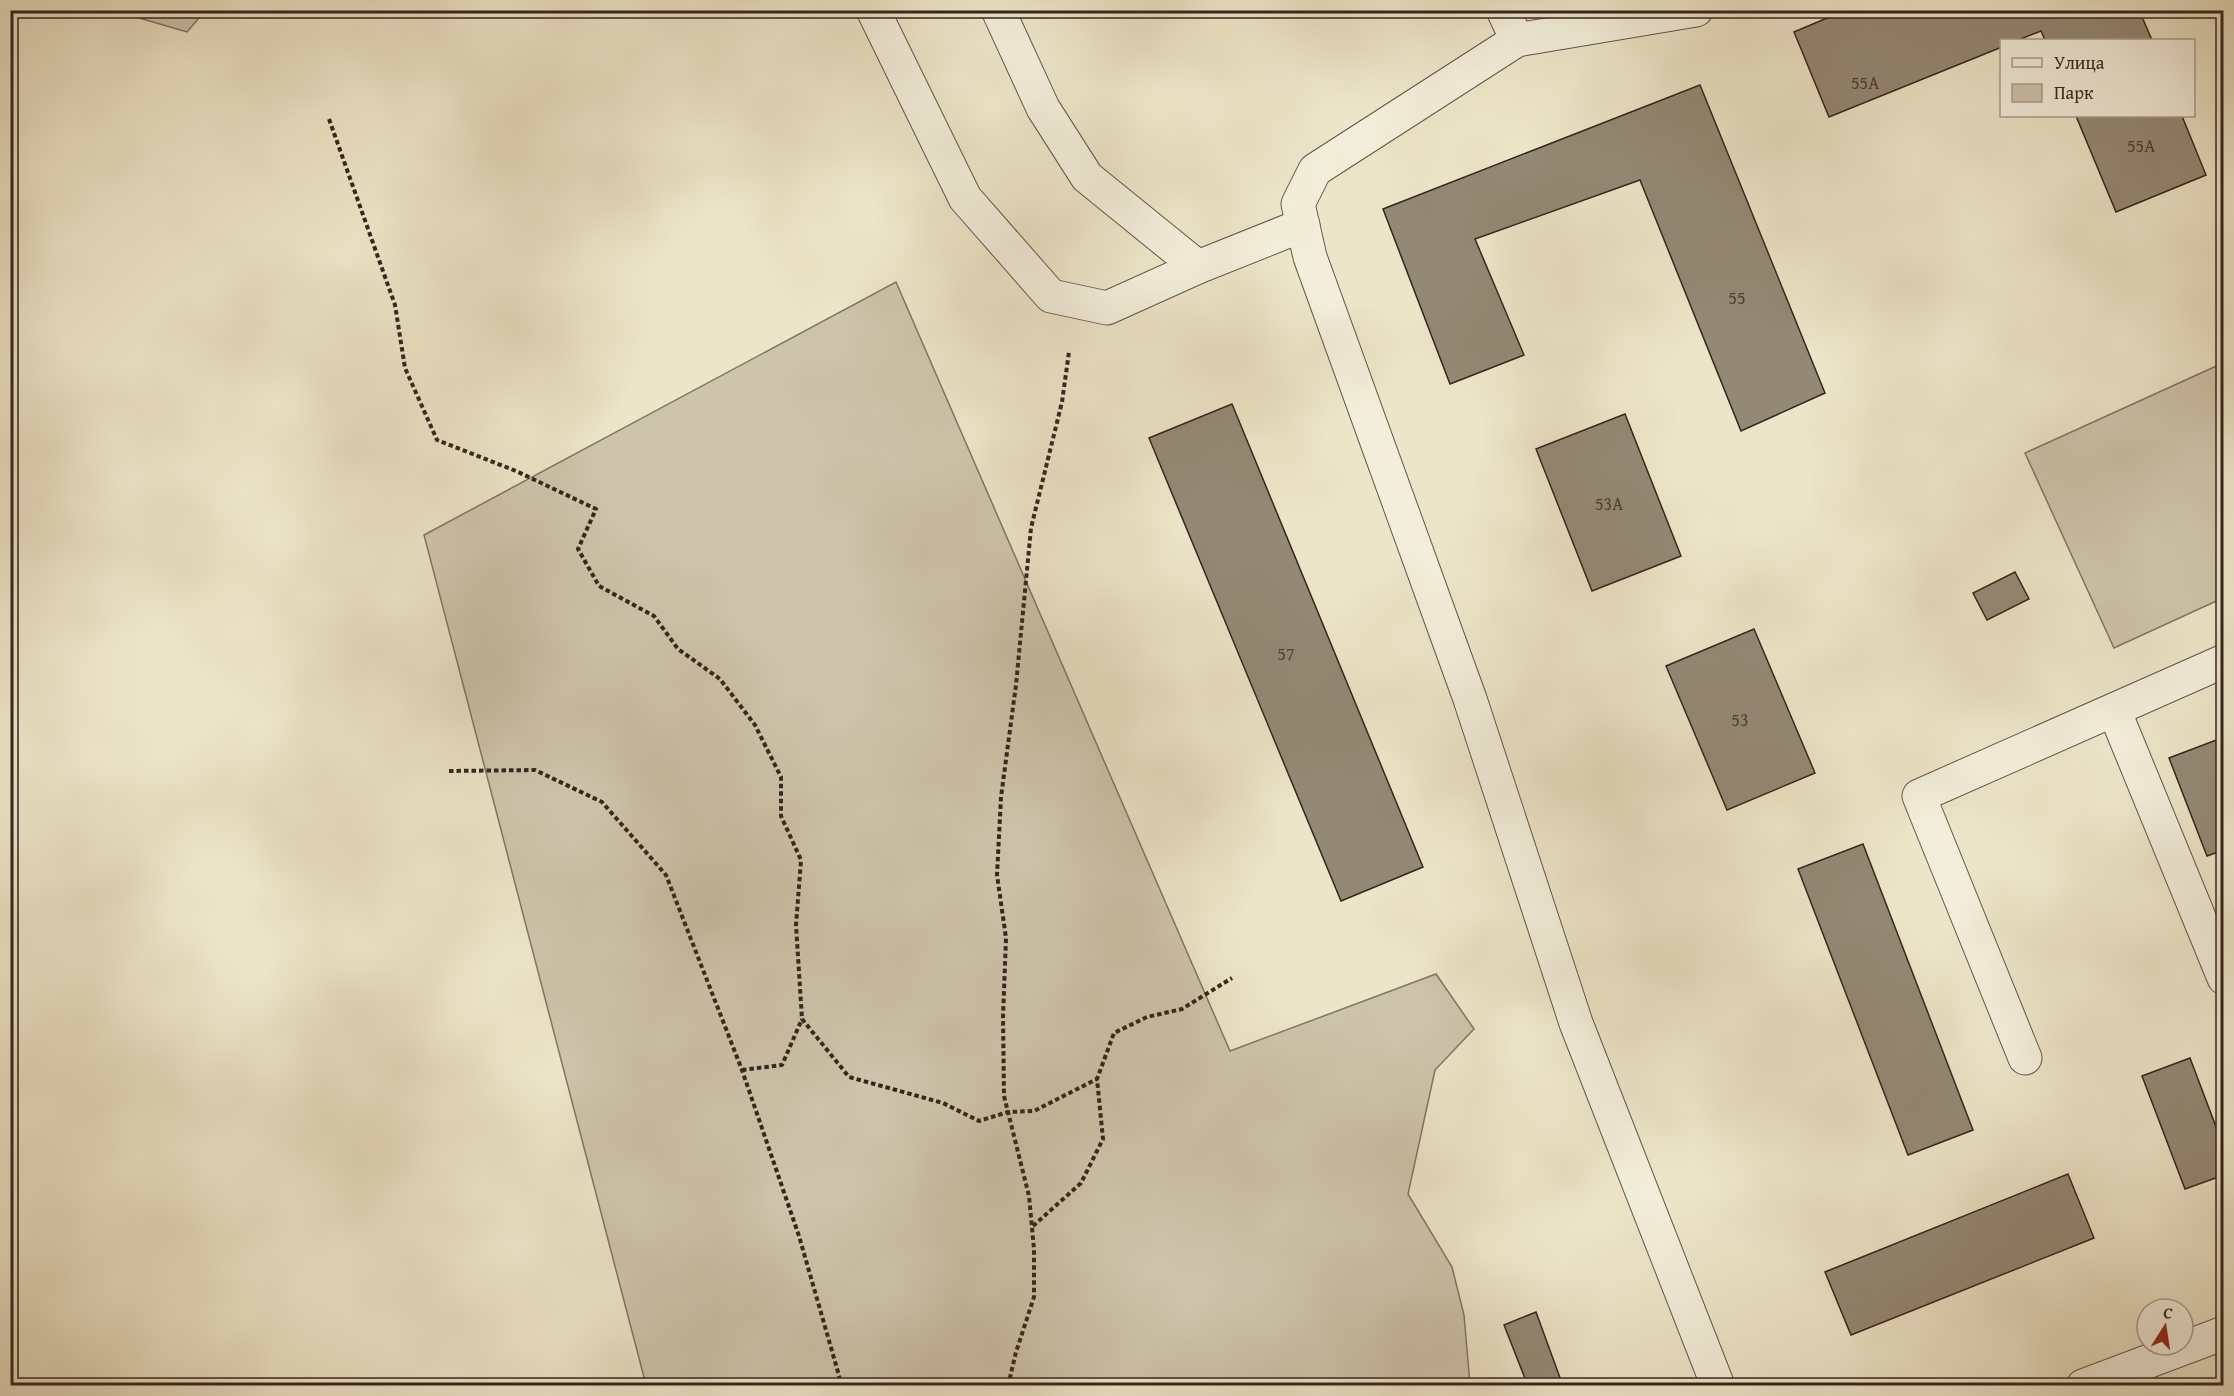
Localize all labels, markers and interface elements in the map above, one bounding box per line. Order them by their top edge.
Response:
legend [2000,39,2195,117]
text: Улица [2054,49,2105,76]
house number: 55А [1851,69,1879,96]
text: Парк [2054,79,2094,106]
house number: 55А [2127,132,2155,159]
house number: 55 [1728,284,1746,311]
house number: 53А [1595,490,1623,517]
house number: 57 [1277,640,1295,667]
house number: 53 [1731,706,1749,733]
north arrow [2135,1297,2195,1357]
text: С [2161,1300,2175,1325]

